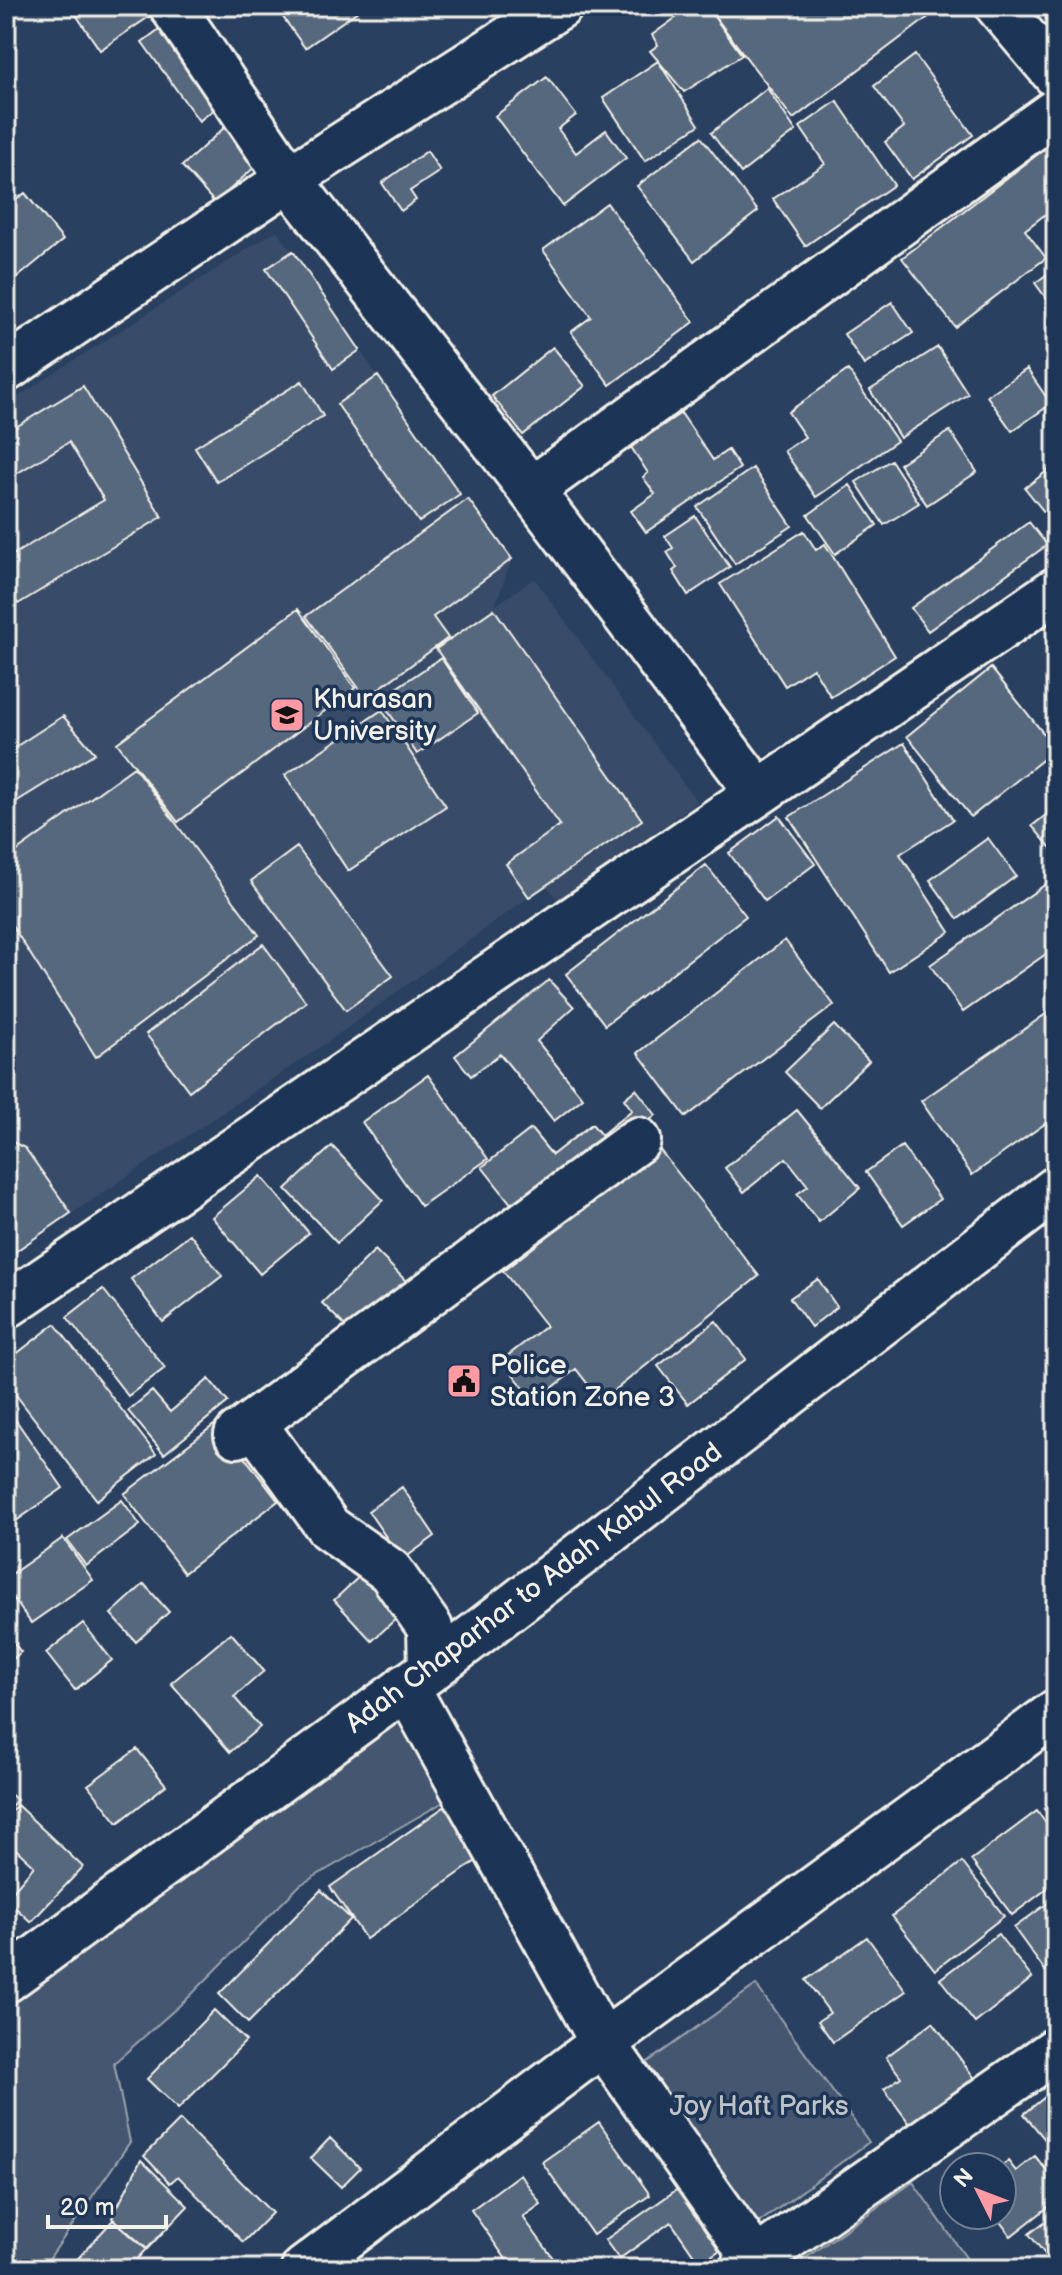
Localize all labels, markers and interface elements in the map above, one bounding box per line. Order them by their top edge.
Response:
place label: Khurasan University [313,683,437,748]
school or university icon: Khurasan University [268,696,306,734]
place label: Police Station Zone 3 [490,1349,675,1414]
public building icon: Police Station Zone 3 [445,1362,483,1400]
street label: Adah Chaparhar to Adah Kabul Road [339,1436,729,1740]
park label: Joy Haft Parks [669,2090,849,2123]
north arrow [938,2151,1018,2231]
text: N [949,2163,980,2194]
scale bar [48,2179,166,2229]
text: 20 m [60,2193,115,2222]

